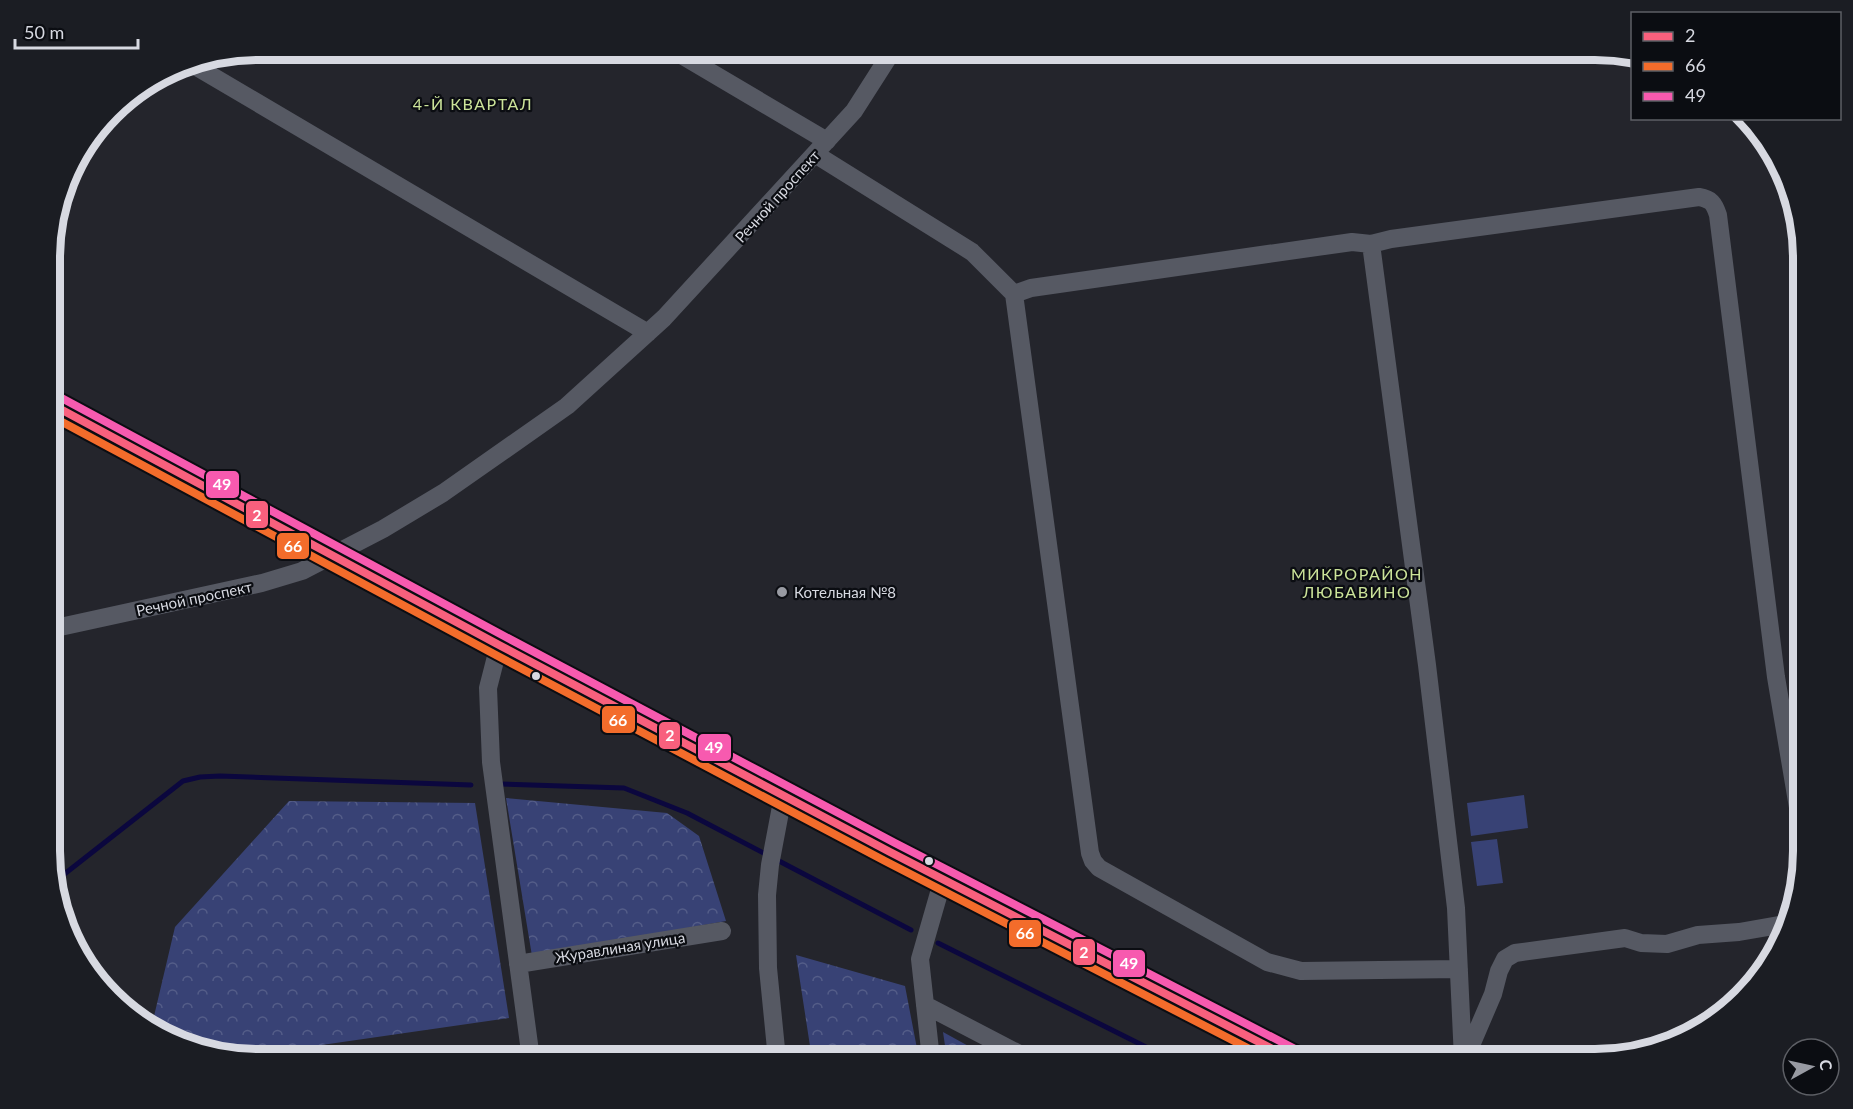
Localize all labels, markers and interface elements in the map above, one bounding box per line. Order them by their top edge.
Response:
scale bar [15,12,138,50]
legend [1631,12,1841,120]
text: 50 m [24,21,64,43]
text: 2 [1685,24,1695,46]
text: 66 [1685,54,1706,76]
text: 49 [1685,84,1706,106]
district label: 4-Й КВАРТАЛ [413,94,533,113]
street label: Речной проспект [731,146,823,246]
line badge: 49 [205,470,240,499]
text: 49 [213,474,231,493]
line badge: 2 [245,500,269,529]
text: 2 [252,505,262,524]
line badge: 66 [276,532,310,560]
text: 66 [284,536,302,555]
district label: МИКРОРАЙОН ЛЮБАВИНО [1291,564,1423,601]
street label: Речной проспект [134,577,254,619]
place label: Котельная №8 [794,583,896,601]
marker: Котельная №8 [775,585,789,599]
unlabelled marker [530,670,542,682]
line badge: 66 [601,705,636,734]
text: 66 [609,710,627,729]
line badge: 2 [658,721,681,750]
text: 2 [665,725,675,744]
line badge: 49 [697,733,732,762]
text: 49 [705,737,723,756]
unlabelled marker [923,855,935,867]
line badge: 66 [1008,919,1042,948]
text: 66 [1016,923,1034,942]
street label: Журавлиная улица [554,928,686,966]
line badge: 2 [1072,938,1096,966]
text: 2 [1079,942,1089,961]
line badge: 49 [1112,949,1146,978]
text: 49 [1120,953,1138,972]
north arrow [1781,1037,1841,1097]
text: С [1816,1058,1837,1072]

